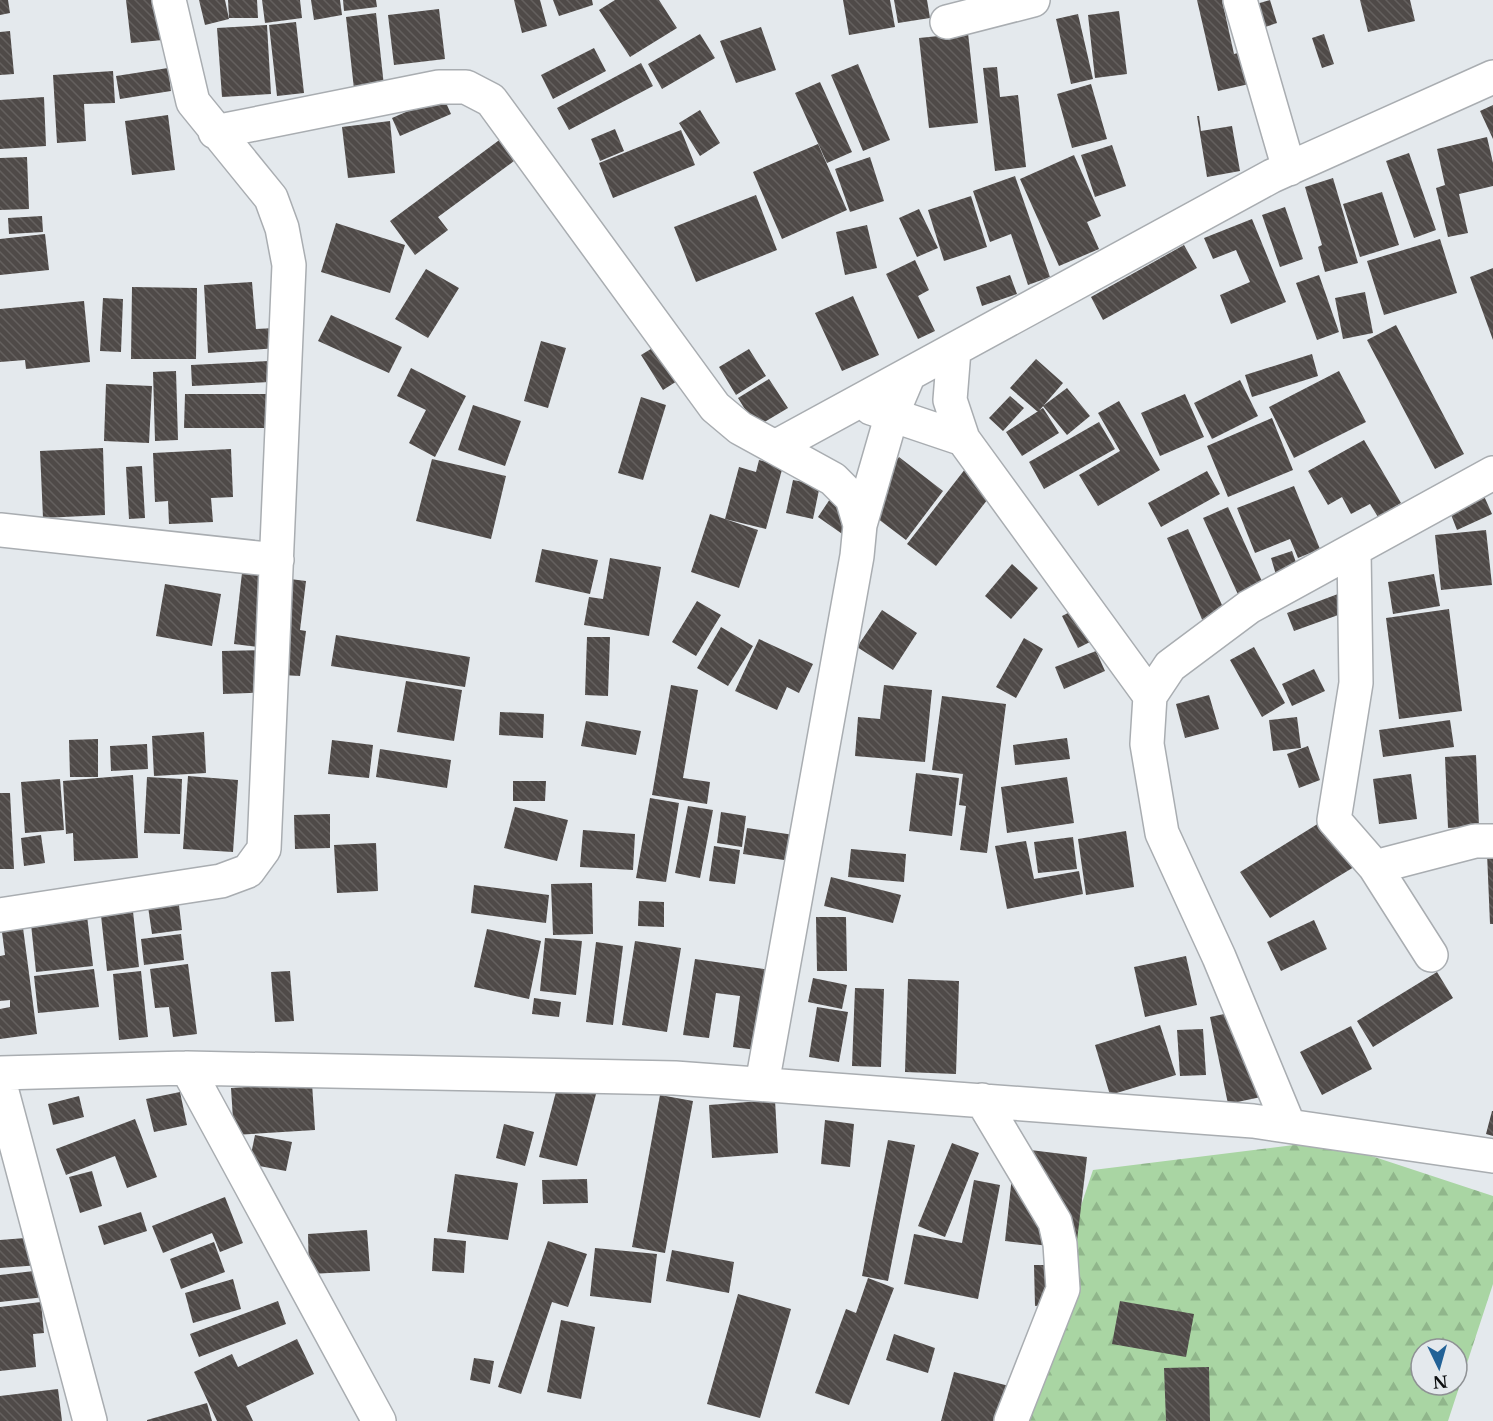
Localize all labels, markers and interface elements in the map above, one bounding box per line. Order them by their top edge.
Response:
north arrow [1409,1337,1469,1397]
text: N [1432,1371,1449,1393]

